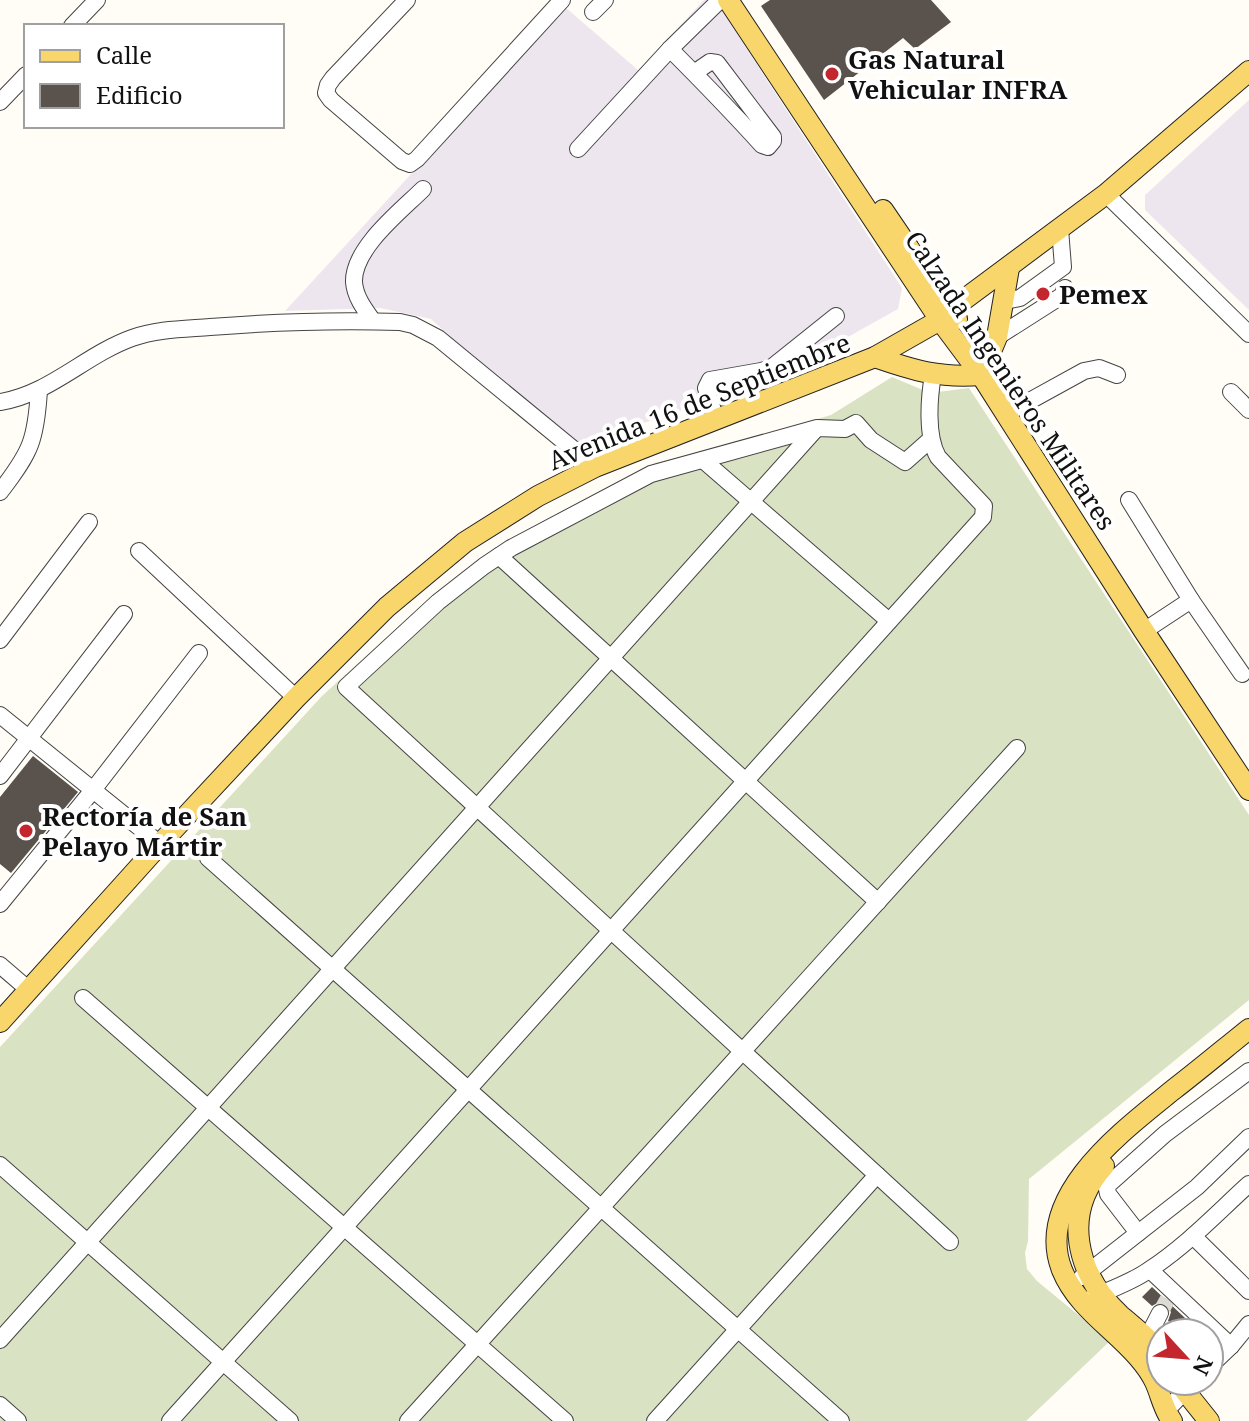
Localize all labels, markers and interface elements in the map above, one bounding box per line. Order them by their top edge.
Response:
legend [24,24,284,128]
text: Calle [96,38,152,71]
place label: Gas Natural Vehicular INFRA [848,41,1068,107]
marker: Gas Natural Vehicular INFRA [823,65,841,83]
text: Edificio [96,78,183,111]
street label: Calzada Ingenieros Militares [897,223,1125,537]
place label: Pemex [1059,276,1148,312]
marker: Pemex [1034,285,1052,303]
street label: Avenida 16 de Septiembre [543,324,855,478]
place label: Rectoría de San Pelayo Mártir [42,798,247,864]
marker: Rectoría de San Pelayo Mártir [17,822,35,840]
north arrow [1145,1317,1225,1397]
text: N [1187,1352,1221,1381]

